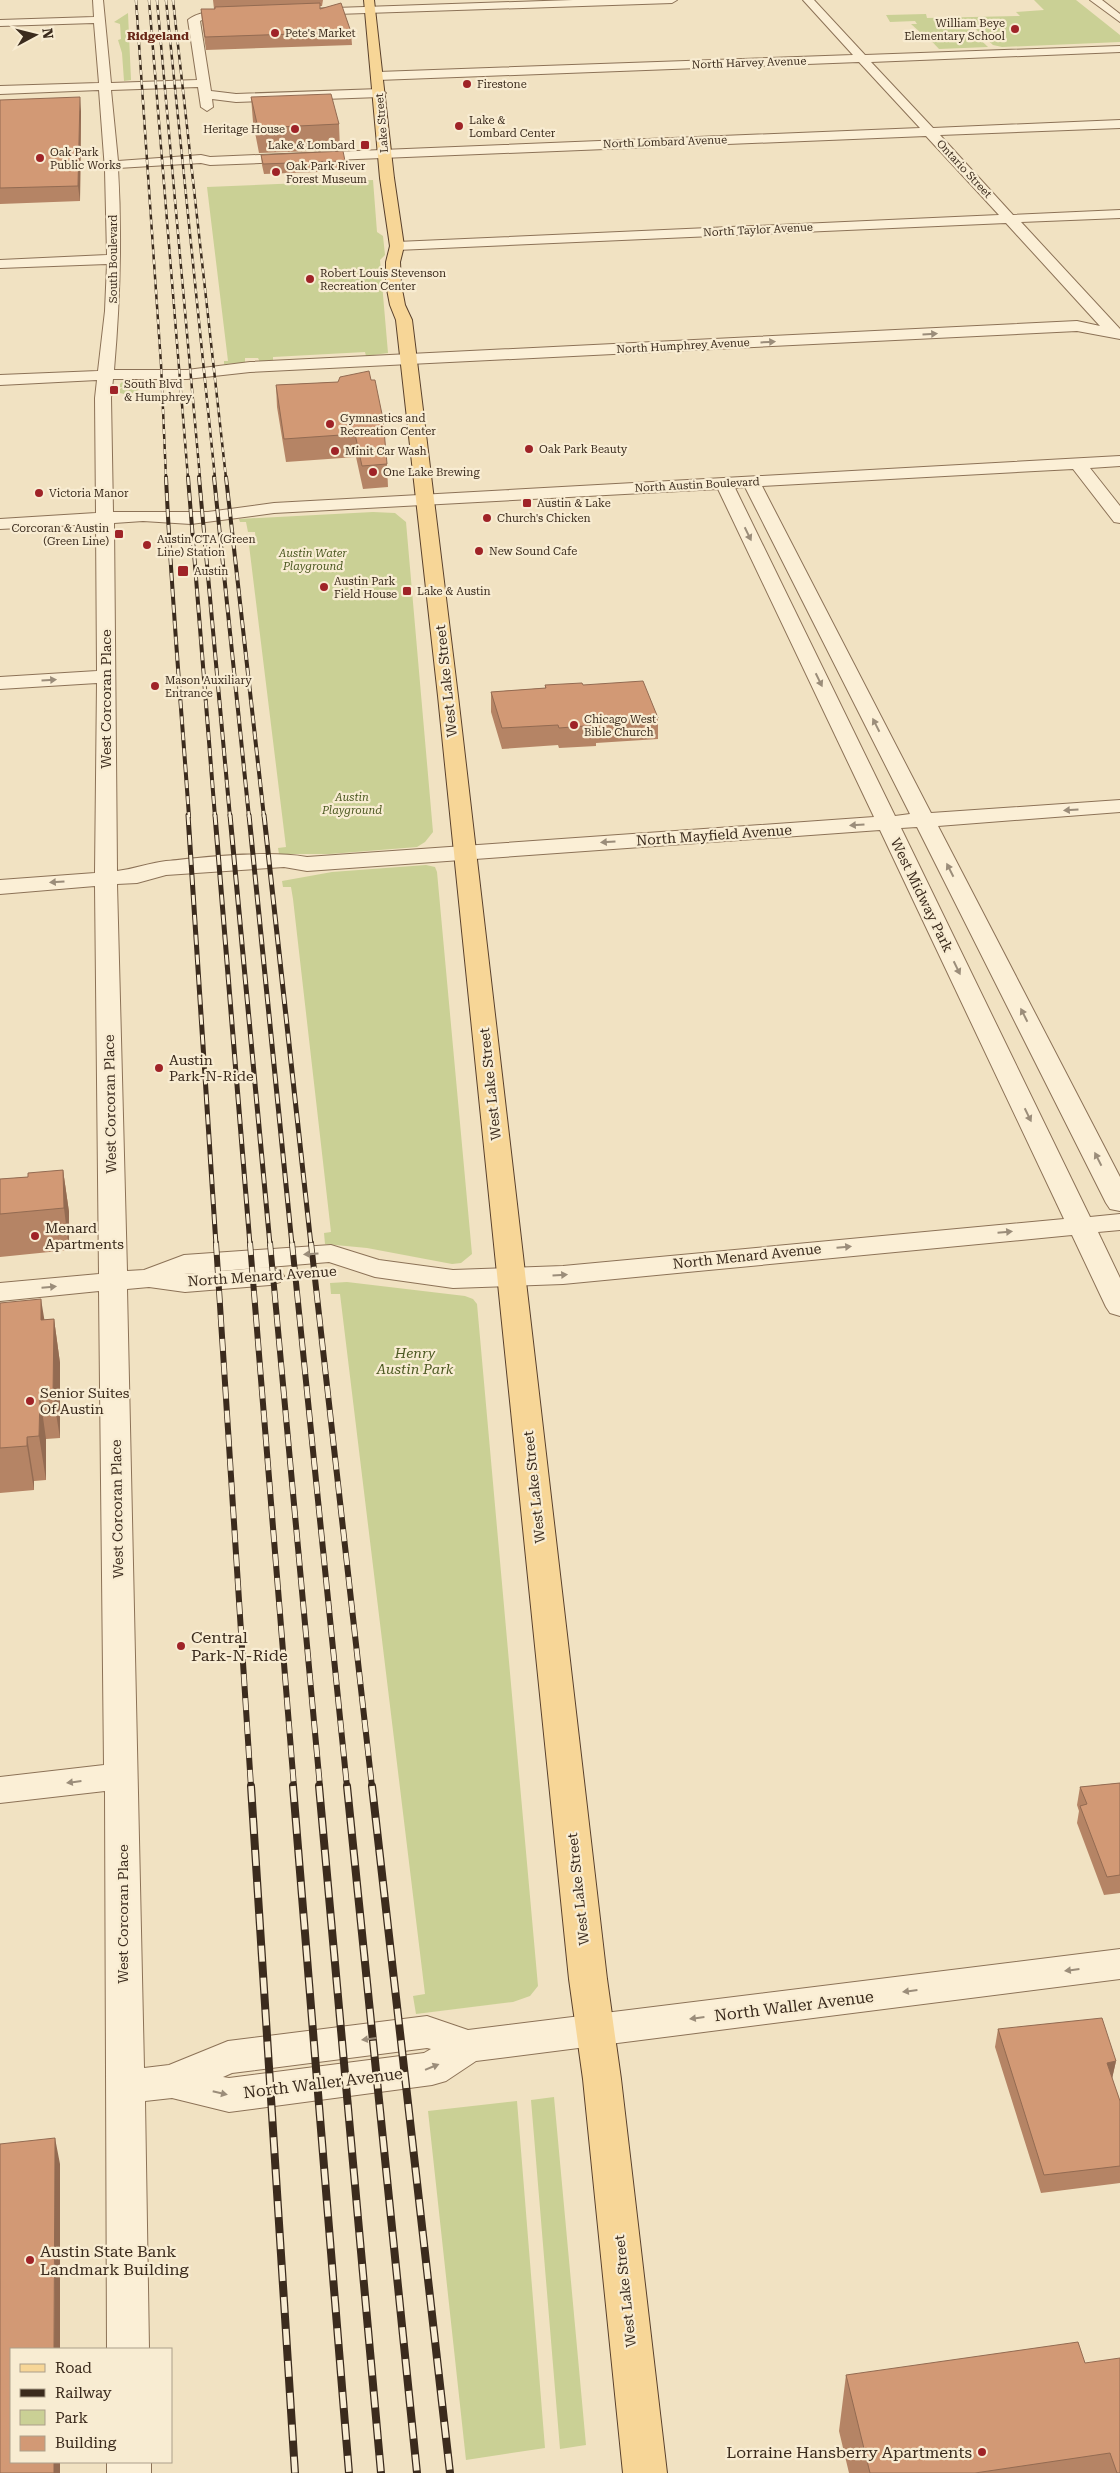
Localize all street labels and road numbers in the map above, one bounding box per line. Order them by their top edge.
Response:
street label: North Harvey Avenue [691,55,807,71]
street label: Lake Street [373,93,391,153]
street label: North Lombard Avenue [603,133,727,151]
street label: Ontario Street [934,137,994,201]
street label: South Boulevard [107,215,120,303]
street label: North Taylor Avenue [703,221,813,239]
street label: North Humphrey Avenue [616,336,750,356]
street label: North Austin Boulevard [634,475,760,495]
street label: West Lake Street [432,624,460,738]
street label: West Corcoran Place [98,629,114,769]
street label: North Mayfield Avenue [636,822,793,848]
street label: West Midway Park [887,835,957,955]
street label: West Lake Street [476,1027,504,1141]
street label: West Corcoran Place [101,1034,119,1174]
street label: North Menard Avenue [672,1240,822,1272]
street label: North Menard Avenue [187,1263,337,1289]
street label: West Lake Street [520,1430,548,1544]
street label: West Corcoran Place [108,1439,126,1579]
street label: West Lake Street [564,1832,592,1946]
street label: West Corcoran Place [115,1844,131,1984]
street label: North Waller Avenue [713,1987,875,2025]
street label: North Waller Avenue [242,2064,404,2102]
street label: West Lake Street [611,2234,639,2348]

